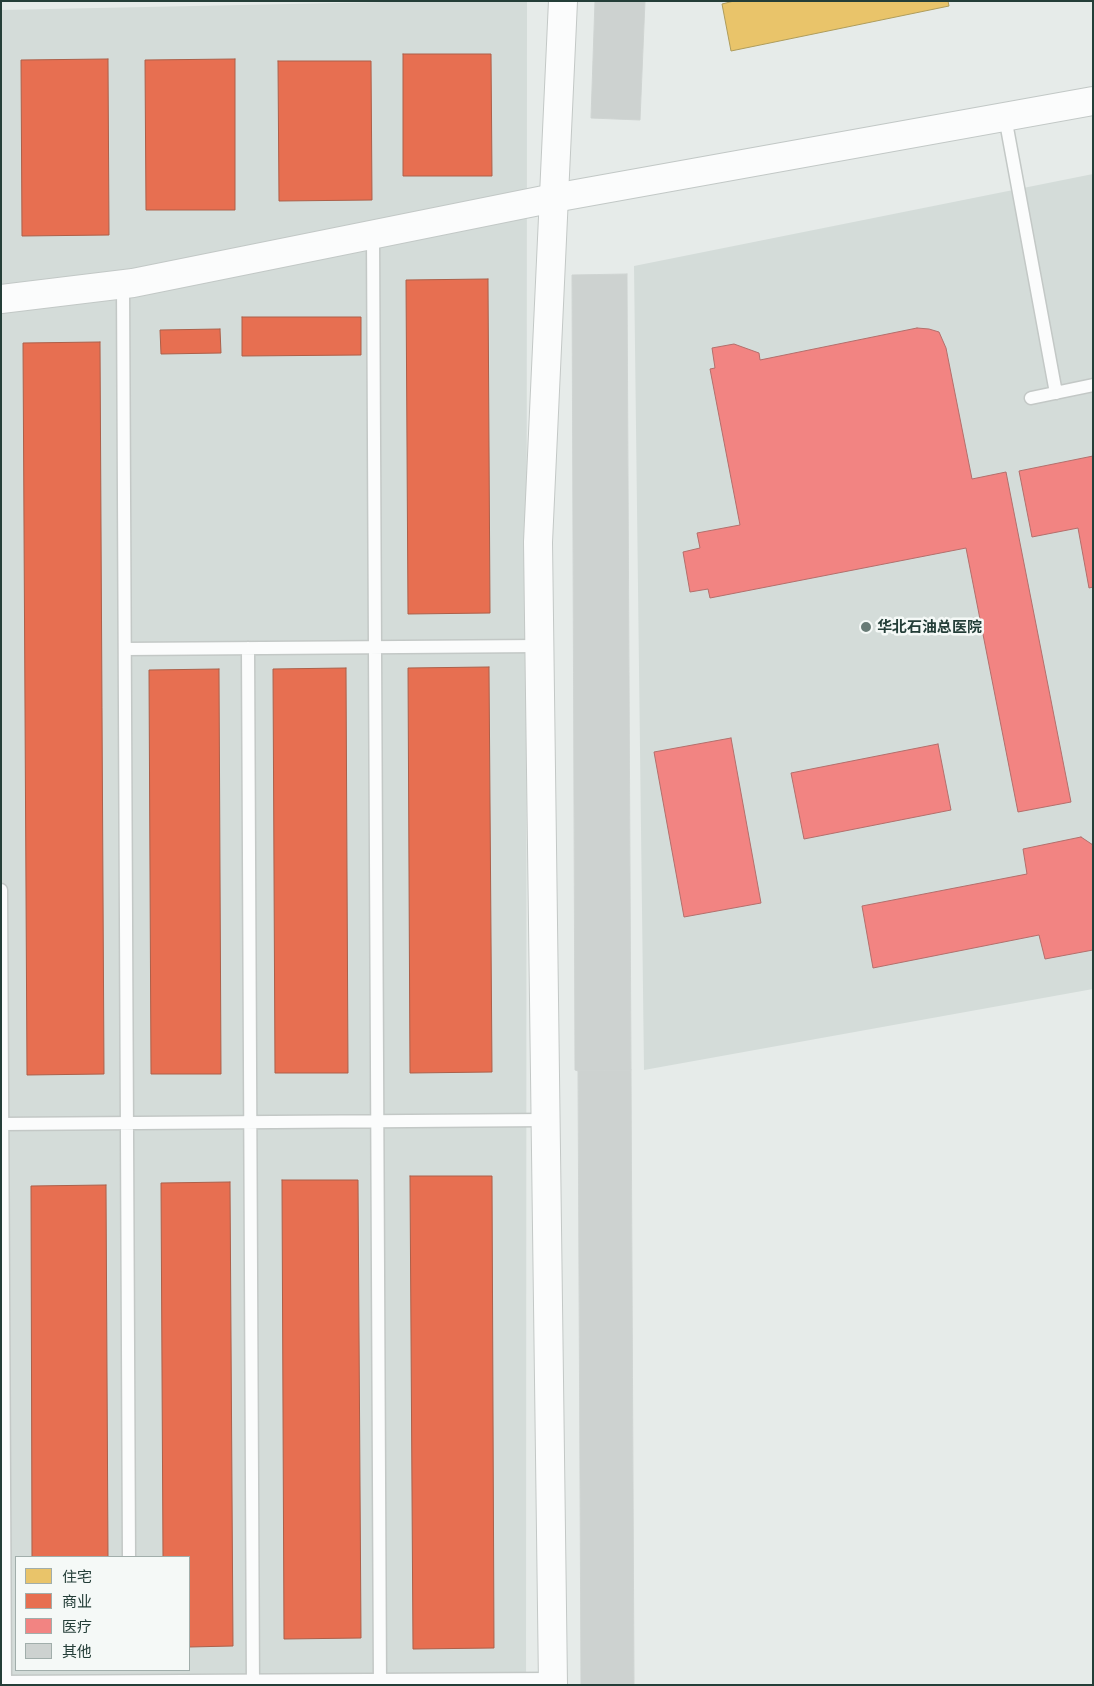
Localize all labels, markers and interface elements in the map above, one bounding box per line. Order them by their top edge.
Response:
place label: 华北石油总医院 [877,618,982,636]
marker: 华北石油总医院 [859,620,873,634]
legend [15,1556,190,1671]
text: 住宅 [62,1570,92,1585]
text: 商业 [62,1595,92,1610]
text: 医疗 [62,1620,92,1635]
text: 其他 [62,1645,92,1660]

